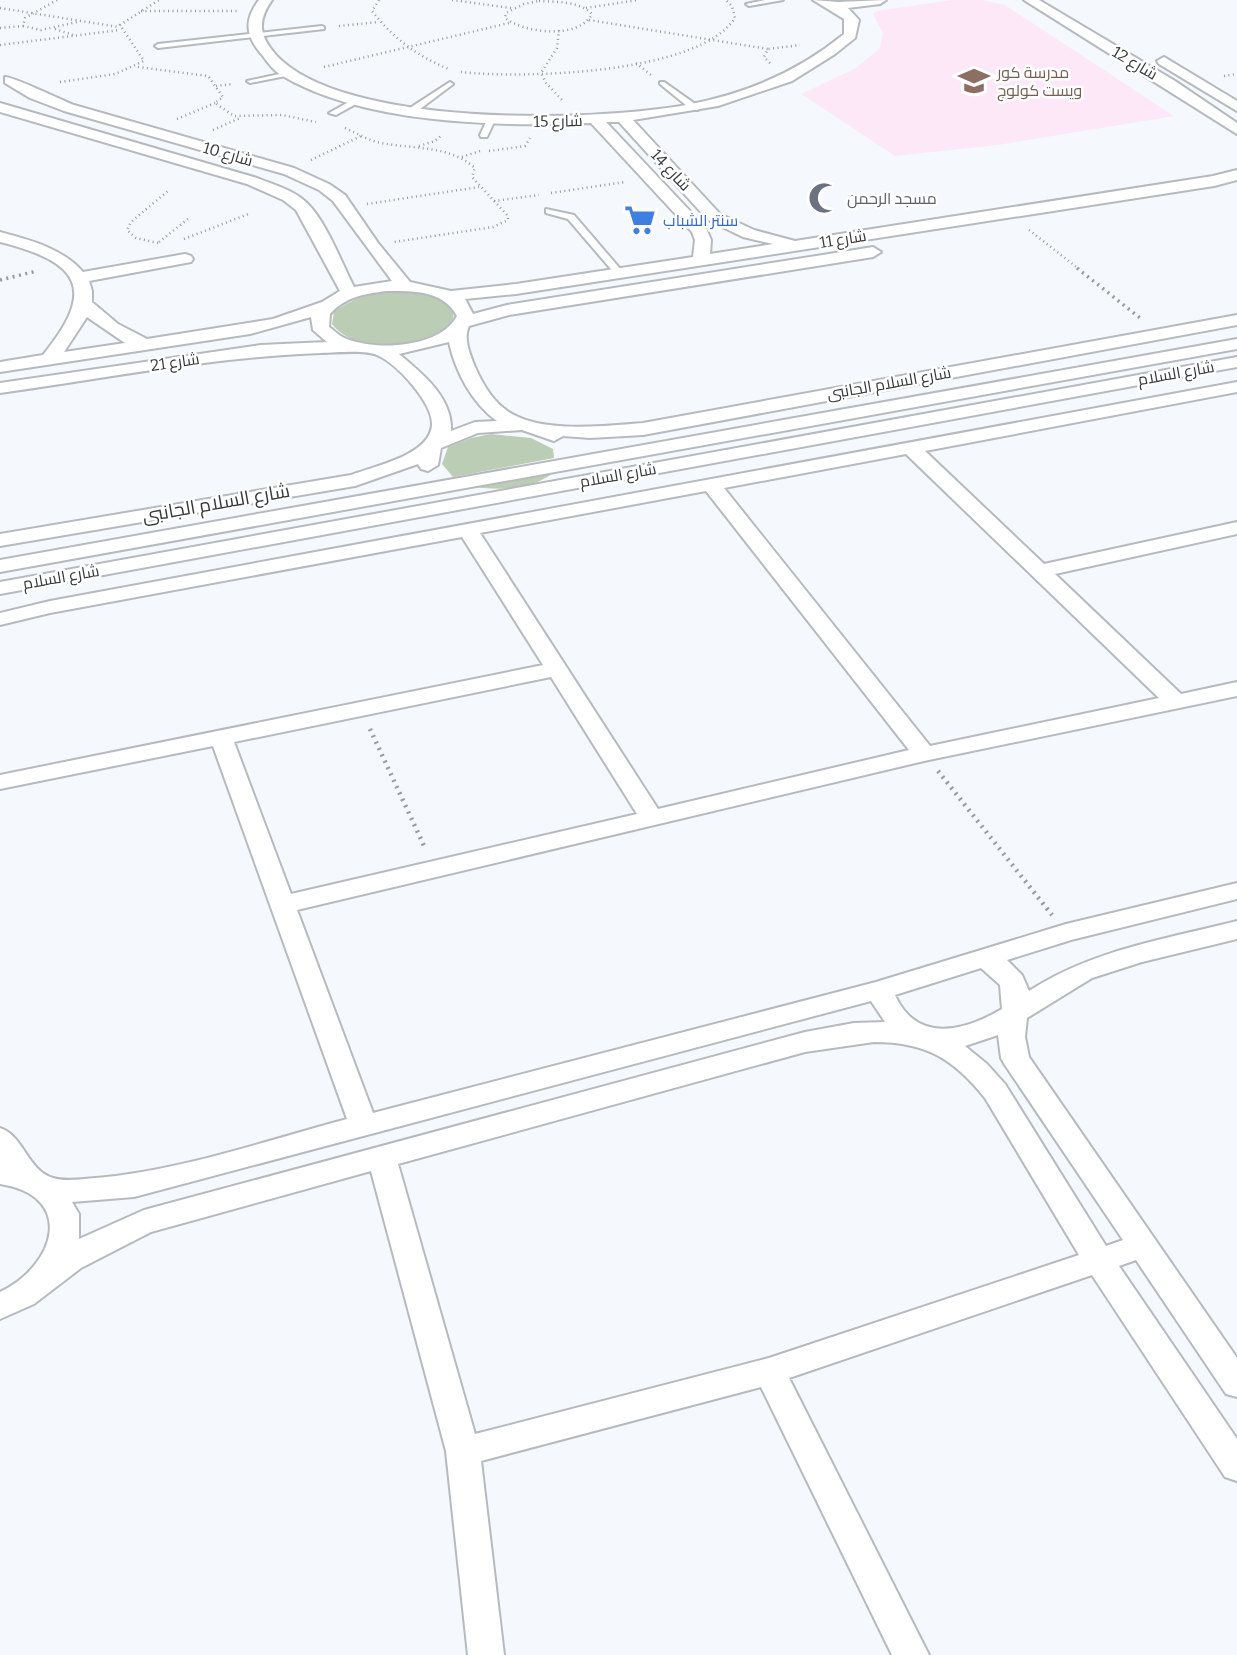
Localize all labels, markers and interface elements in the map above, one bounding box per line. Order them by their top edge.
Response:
street label: شارع 12 [1108,42,1161,86]
place label: مدرسة كور ويست كولوج [996,63,1082,102]
school or university icon: مدرسة كور ويست كولوج [957,64,991,98]
street label: شارع 15 [533,111,583,133]
street label: شارع 10 [200,138,255,172]
street label: شارع 14 [646,145,695,196]
mosque icon: مسجد الرحمن [807,181,841,215]
place label: مسجد الرحمن [847,189,937,209]
supermarket icon: سنتر الشباب [623,203,657,237]
place label: سنتر الشباب [663,211,738,230]
street label: شارع 11 [818,226,868,254]
street label: شارع 21 [149,349,201,377]
street label: شارع السلام [1136,357,1216,391]
street label: شارع السلام الجانبى [825,363,953,405]
street label: شارع السلام [578,459,658,493]
street label: شارع السلام الجانبى [140,479,292,529]
street label: شارع السلام [21,561,101,595]

